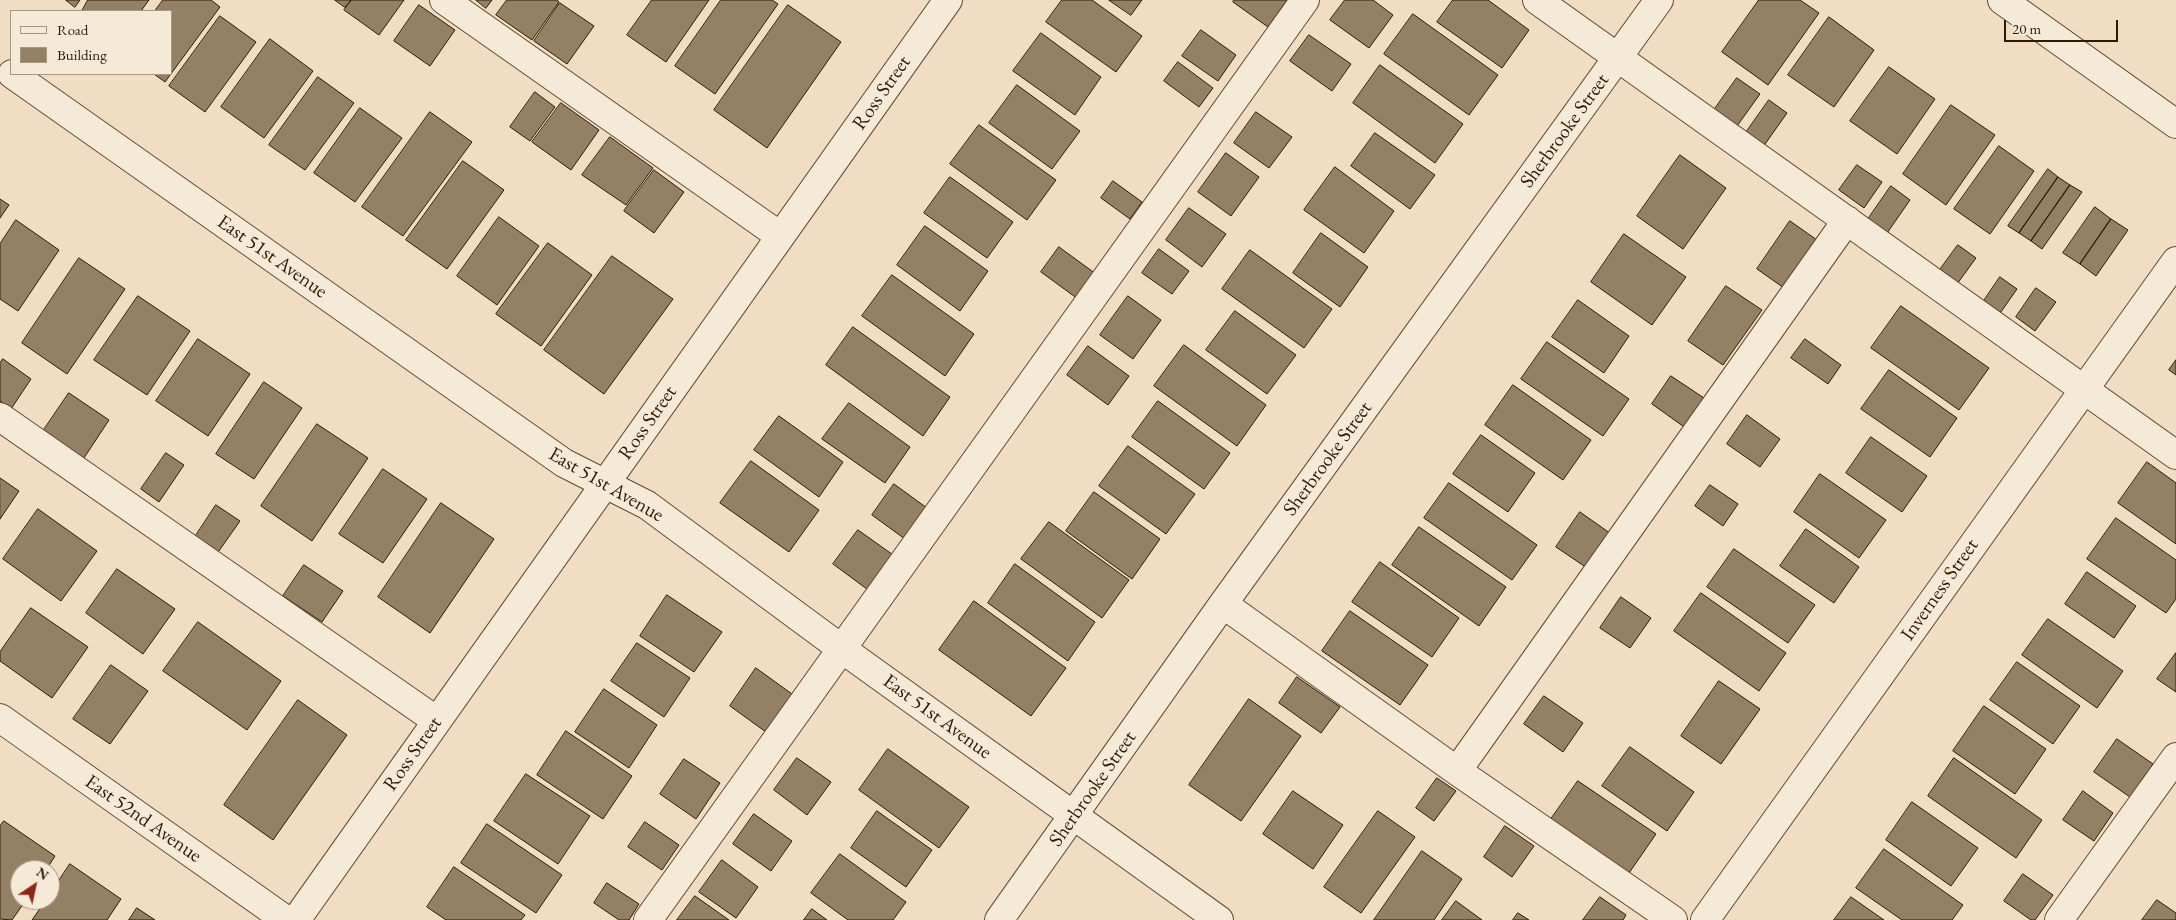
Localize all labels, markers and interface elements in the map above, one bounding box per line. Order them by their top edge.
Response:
legend [10,10,172,75]
scale bar [2006,10,2120,42]
text: 20 m [2012,19,2041,38]
text: Road [57,20,88,39]
text: Building [57,45,107,64]
street label: Ross Street [848,51,916,135]
street label: Sherbrooke Street [1515,69,1615,193]
street label: East 51st Avenue [212,210,332,304]
street label: Ross Street [614,381,682,465]
street label: Sherbrooke Street [1278,397,1378,521]
street label: East 51st Avenue [544,442,668,528]
street label: Inverness Street [1896,534,1984,646]
street label: East 51st Avenue [878,669,996,765]
street label: Ross Street [379,712,447,796]
street label: Sherbrooke Street [1044,727,1142,851]
street label: East 52nd Avenue [80,770,206,868]
north arrow [10,860,60,910]
text: N [33,863,53,884]

